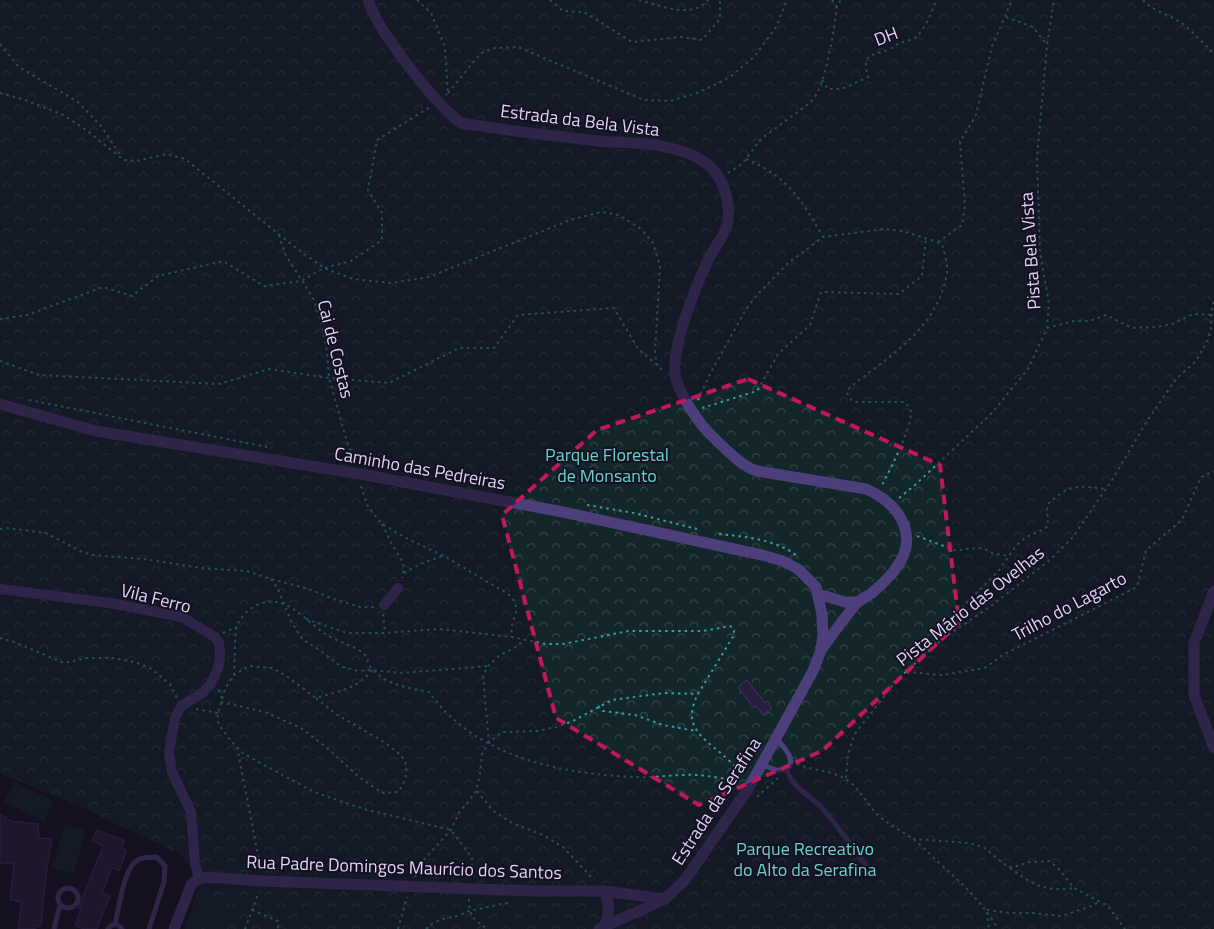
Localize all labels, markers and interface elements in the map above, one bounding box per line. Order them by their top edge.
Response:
street label: DH [870,19,902,53]
street label: Estrada da Bela Vista [499,97,661,143]
street label: Pista Bela Vista [1012,191,1048,311]
street label: Cai de Costas [311,297,361,401]
street label: Caminho das Pedreiras [332,440,508,496]
park label: Parque Florestal de Monsanto [545,441,669,489]
street label: Pista Mário das Ovelhas [890,539,1050,673]
street label: Trilho do Lagarto [1007,564,1131,648]
street label: Vila Ferro [118,576,194,620]
street label: Estrada da Serafina [664,732,768,870]
park label: Parque Recreativo do Alto da Serafina [734,835,876,883]
street label: Rua Padre Domingos Maurício dos Santos [246,848,562,886]

